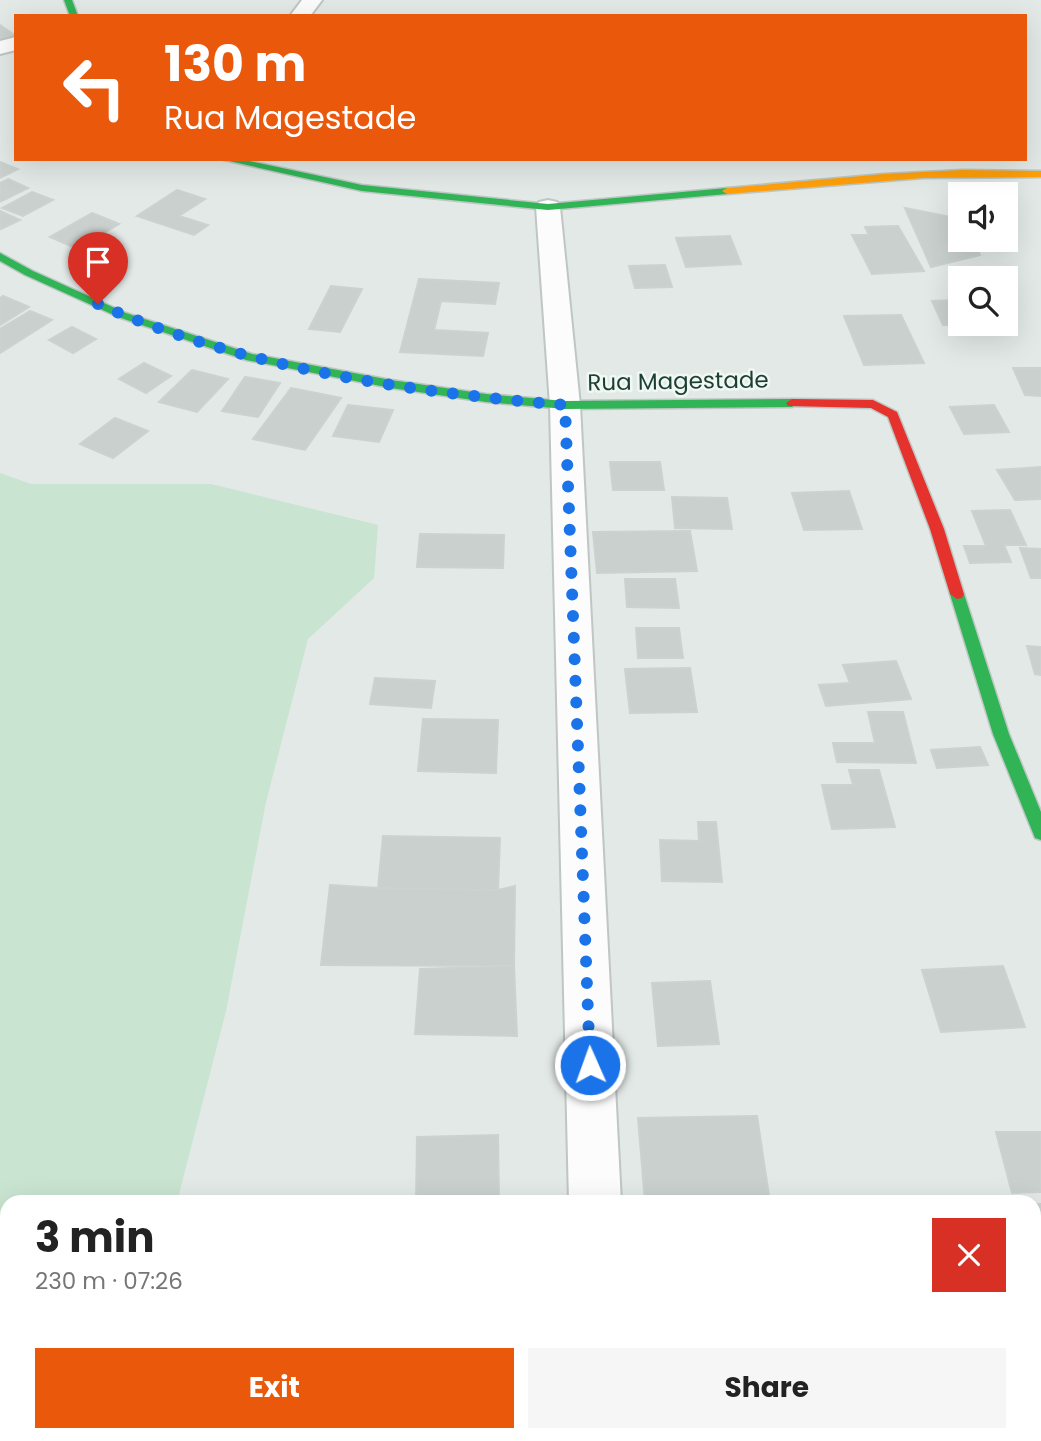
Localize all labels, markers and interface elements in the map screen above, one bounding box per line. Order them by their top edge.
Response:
text: 130 m [164,30,306,98]
icon: left [49,42,140,133]
text: Rua Magestade [164,95,416,140]
map controls [948,182,1018,336]
button: sound [948,182,1018,252]
pin [68,232,128,304]
icon: arrive [79,243,117,281]
button: search [948,266,1018,336]
street label: Rua Magestade [587,363,769,399]
position arrow [553,1028,627,1102]
text: 3 min [35,1208,155,1267]
button: close [932,1218,1006,1292]
text: 230 m · 07:26 [35,1265,183,1297]
button: Exit [35,1348,514,1428]
button: Share [528,1348,1006,1428]

